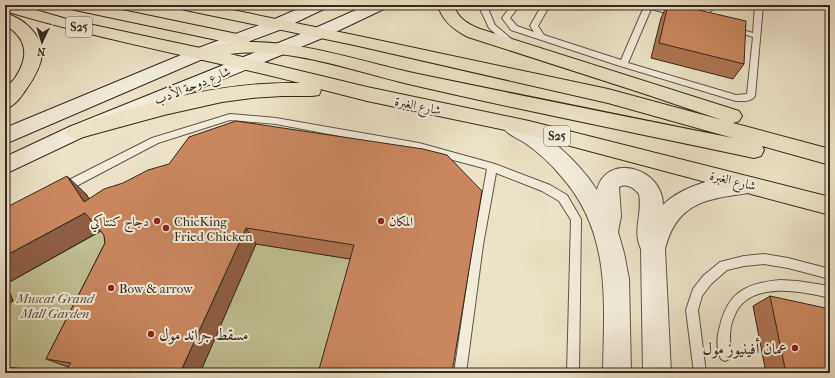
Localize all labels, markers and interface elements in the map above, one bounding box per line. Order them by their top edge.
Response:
road number: S25 [66,17,92,37]
north arrow [22,22,62,62]
text: N [36,45,46,58]
street label: شارع دوحة الأدب [151,62,234,111]
street label: شارع الغبرة [392,93,443,122]
road number: S25 [544,126,570,146]
street label: شارع الغبرة [707,168,758,197]
place label: دجاج كنتاكي [90,213,149,233]
place label: ChicKing Fried Chicken [174,214,253,244]
place label: المكان [389,214,413,229]
marker: دجاج كنتاكي [152,216,162,226]
marker: المكان [376,216,386,226]
marker: ChicKing Fried Chicken [161,223,171,233]
place label: Bow & arrow [119,281,193,296]
marker: Bow & arrow [106,283,116,293]
park label: Muscat Grand Mall Garden [16,291,96,321]
place label: مسقط جراند مول [159,325,249,345]
marker: مسقط جراند مول [146,329,156,339]
place label: عمان أفينيوز مول [703,337,787,359]
marker: عمان أفينيوز مول [790,343,800,353]

